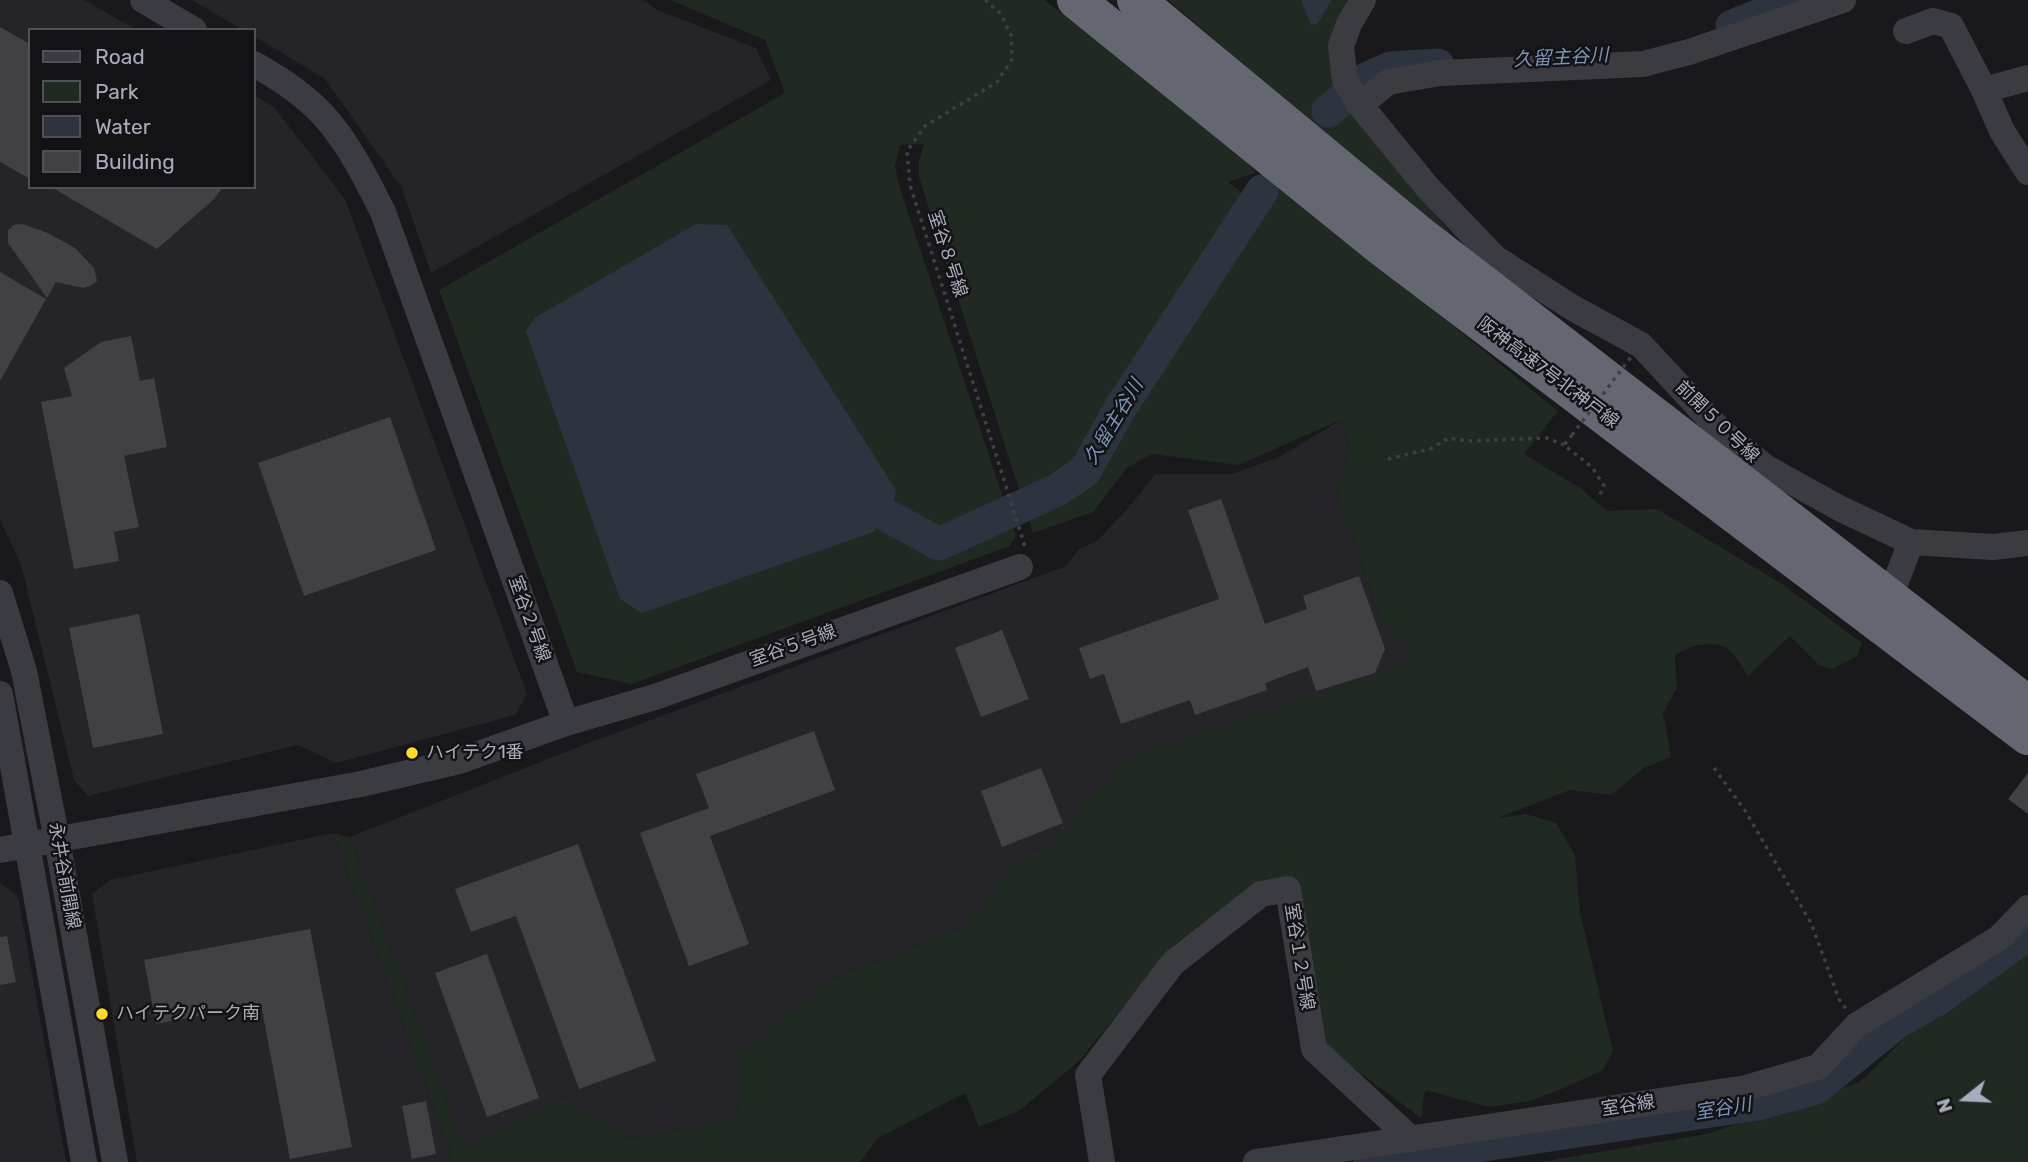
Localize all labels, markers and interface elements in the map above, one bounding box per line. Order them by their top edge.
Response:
legend [28,28,256,189]
text: Road [95,44,145,69]
water label: 久留主谷川 [1513,44,1609,72]
text: Park [95,79,139,104]
text: Water [95,114,151,139]
text: Building [95,149,175,174]
street label: 室谷８号線 [923,208,971,300]
street label: 阪神高速7号北神戸線 [1473,313,1623,433]
water label: 久留主谷川 [1080,375,1148,469]
street label: 前開５０号線 [1671,377,1763,467]
street label: 室谷２号線 [503,573,555,665]
street label: 室谷５号線 [747,620,839,672]
place label: ハイテク1番 [426,742,524,764]
marker: ハイテク1番 [404,745,420,761]
street label: 永井谷前開線 [44,821,84,931]
street label: 室谷１２号線 [1280,902,1318,1012]
place label: ハイテクパーク南 [116,1003,260,1025]
marker: ハイテクパーク南 [94,1006,110,1022]
north arrow [1930,1064,2000,1134]
street label: 室谷線 [1600,1091,1656,1121]
water label: 室谷川 [1693,1093,1753,1125]
text: N [1932,1096,1958,1116]

